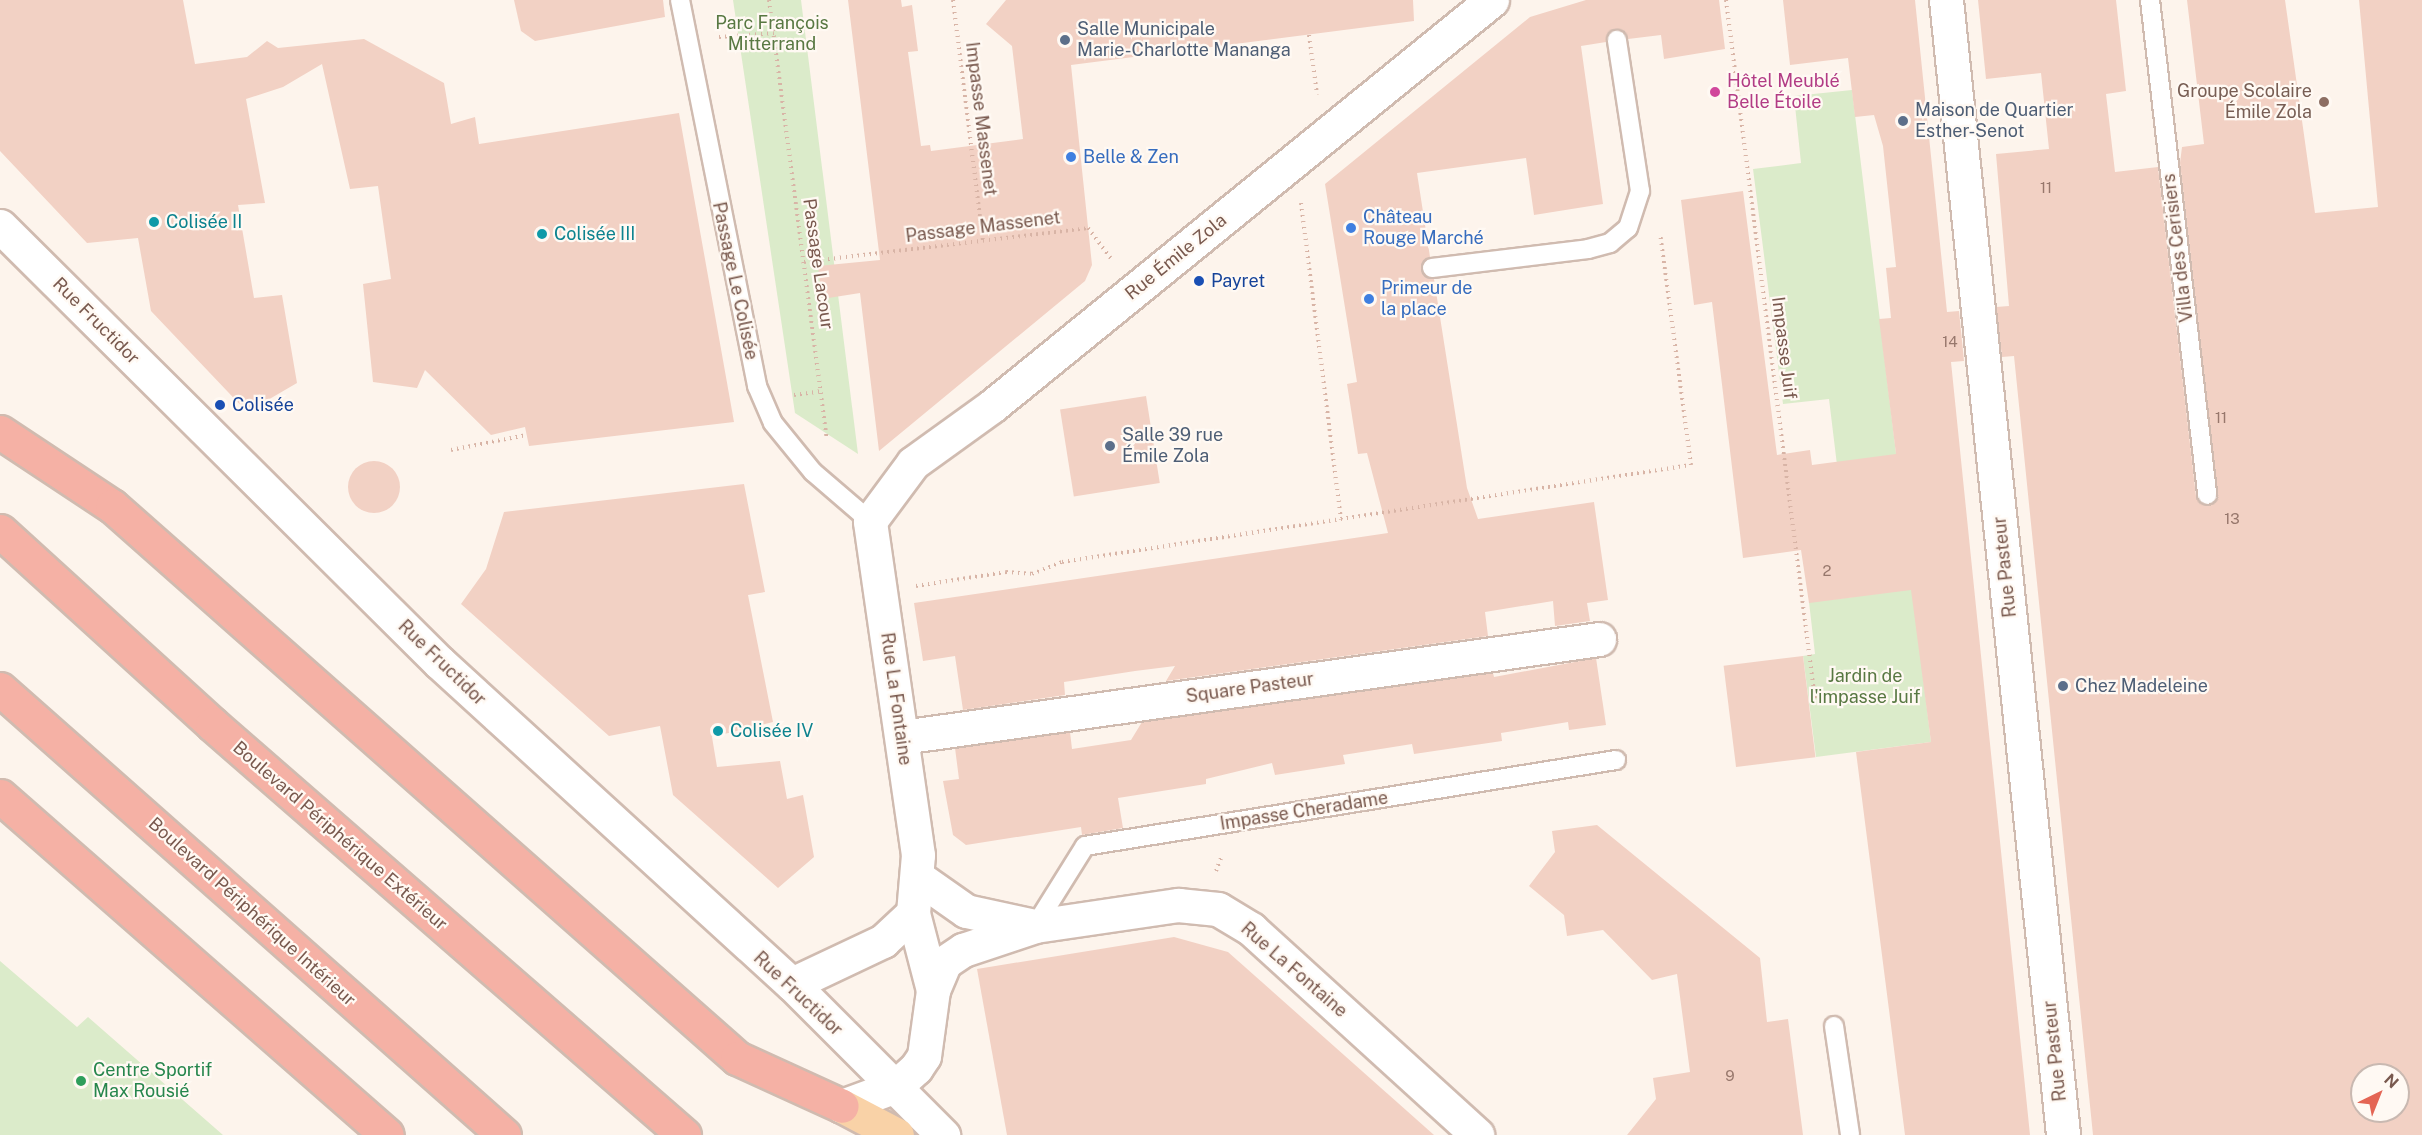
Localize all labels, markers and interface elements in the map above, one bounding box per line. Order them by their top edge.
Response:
park label: Parc François Mitterrand [715,13,829,56]
place label: Salle Municipale Marie-Charlotte Mananga [1077,19,1291,62]
marker: Salle Municipale Marie-Charlotte Mananga [1058,33,1072,47]
street label: Impasse Massenet [961,41,1001,197]
place label: Hôtel Meublé Belle Étoile [1727,71,1840,113]
place label: Groupe Scolaire Émile Zola [2177,81,2312,124]
marker: Hôtel Meublé Belle Étoile [1708,85,1722,99]
marker: Groupe Scolaire Émile Zola [2317,95,2331,109]
place label: Maison de Quartier Esther-Senot [1915,100,2074,142]
marker: Maison de Quartier Esther-Senot [1896,114,1910,128]
place label: Belle & Zen [1083,146,1179,168]
marker: Belle & Zen [1064,150,1078,164]
street label: Villa des Cerisiers [2158,172,2198,324]
house number: 11 [2040,179,2052,197]
street label: Passage Lacour [798,197,838,331]
street label: Passage Le Colisée [708,200,762,362]
street label: Passage Massenet [904,207,1062,247]
place label: Château Rouge Marché [1363,207,1484,250]
street label: Rue Émile Zola [1121,209,1231,305]
place label: Colisée II [166,211,242,233]
marker: Colisée II [147,215,161,229]
marker: Château Rouge Marché [1344,221,1358,235]
place label: Colisée III [554,223,636,245]
marker: Colisée III [535,227,549,241]
place label: Payret [1211,270,1265,292]
street label: Rue Fructidor [48,273,144,369]
marker: Payret [1192,274,1206,288]
place label: Primeur de la place [1381,278,1473,320]
marker: Primeur de la place [1362,292,1376,306]
street label: Impasse Juif [1767,296,1801,400]
house number: 14 [1942,333,1958,351]
place label: Colisée [232,394,294,416]
marker: Colisée [213,398,227,412]
house number: 11 [2215,409,2227,427]
place label: Salle 39 rue Émile Zola [1122,425,1223,468]
marker: Salle 39 rue Émile Zola [1103,439,1117,453]
house number: 13 [2224,510,2240,528]
street label: Rue Pasteur [1989,515,2021,619]
house number: 2 [1823,562,1831,580]
street label: Rue Fructidor [393,616,491,710]
street label: Rue La Fontaine [876,631,916,767]
park label: Jardin de l'impasse Juif [1810,666,1920,708]
street label: Square Pasteur [1185,668,1315,708]
place label: Chez Madeleine [2075,675,2208,697]
marker: Chez Madeleine [2056,679,2070,693]
place label: Colisée IV [730,720,813,742]
marker: Colisée IV [711,724,725,738]
street label: Boulevard Périphérique Extérieur [228,737,452,935]
street label: Impasse Cheradame [1218,787,1390,835]
street label: Boulevard Périphérique Intérieur [144,813,360,1011]
street label: Rue La Fontaine [1236,918,1352,1022]
street label: Rue Fructidor [749,947,847,1041]
street label: Rue Pasteur [2039,999,2071,1103]
place label: Centre Sportif Max Rousié [93,1060,212,1102]
north arrow [2350,1063,2410,1123]
house number: 9 [1725,1067,1735,1085]
text: N [2380,1070,2402,1092]
marker: Centre Sportif Max Rousié [74,1074,88,1088]

